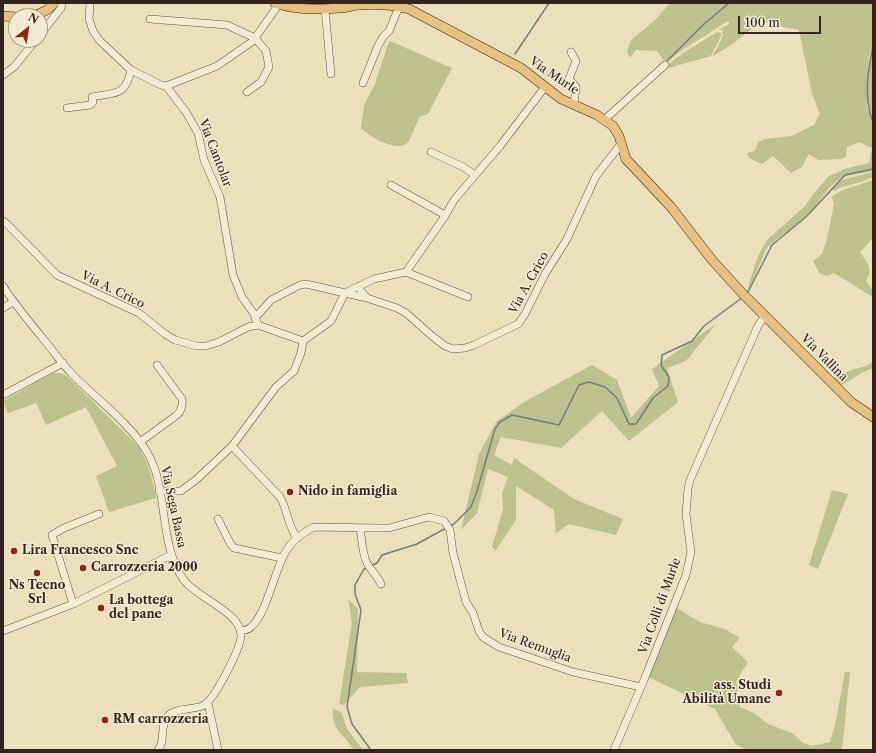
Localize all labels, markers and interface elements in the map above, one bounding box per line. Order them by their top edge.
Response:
north arrow [8,8,48,48]
scale bar [740,8,823,34]
text: N [26,10,41,27]
text: 100 m [745,15,780,30]
street label: Via Murle [527,54,581,98]
street label: Via Cantolar [195,117,235,189]
street label: Via A. Crico [506,249,552,317]
street label: Via A. Crico [79,268,147,312]
street label: Via Vallina [798,332,850,384]
street label: Via Sega Bassa [157,465,189,549]
place label: Nido in famiglia [298,485,397,499]
marker: Nido in famiglia [285,487,295,497]
place label: Lira Francesco Snc [22,544,138,558]
marker: Lira Francesco Snc [9,546,19,556]
street label: Via Colli di Murle [636,556,684,656]
place label: Carrozzeria 2000 [91,561,198,575]
marker: Carrozzeria 2000 [78,563,88,573]
marker: Ns Tecno Srl [32,568,42,578]
place label: Ns Tecno Srl [9,579,65,607]
place label: La bottega del pane [109,594,173,622]
marker: La bottega del pane [96,603,106,613]
street label: Via Remuglia [497,626,573,666]
place label: ass. Studi Abilità Umane [683,679,771,707]
marker: ass. Studi Abilità Umane [774,688,784,698]
place label: RM carrozzeria [113,713,209,727]
marker: RM carrozzeria [100,715,110,725]

